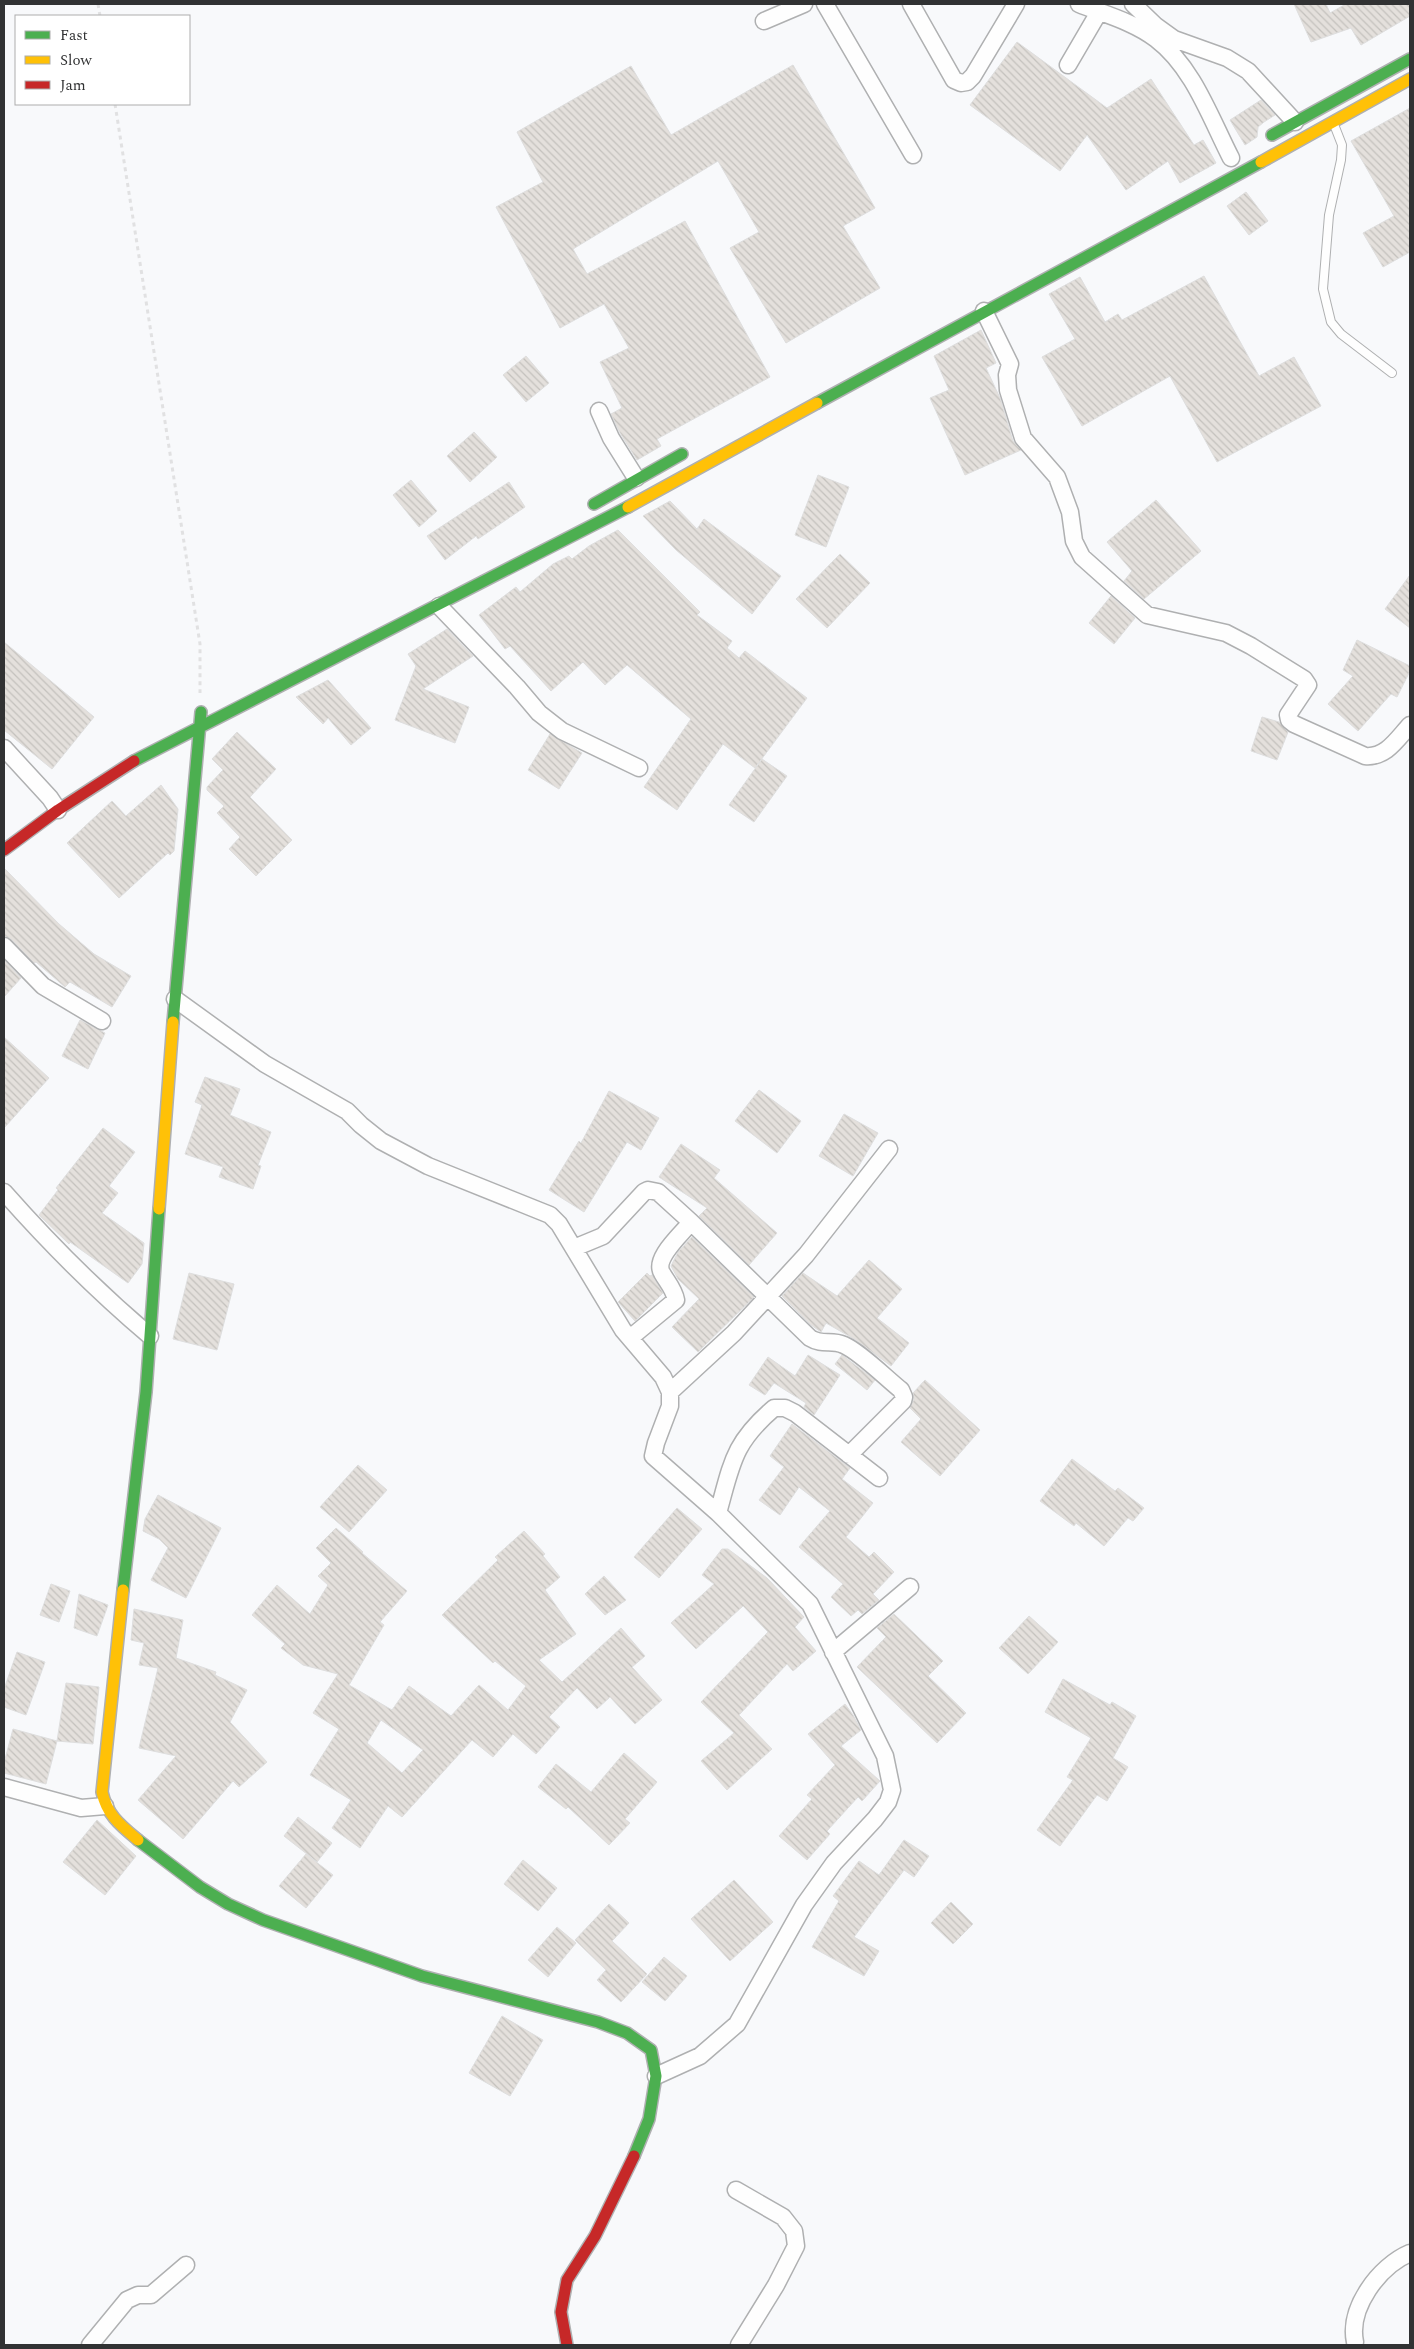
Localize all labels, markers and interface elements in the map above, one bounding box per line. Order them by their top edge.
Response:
legend [15,15,190,105]
text: Fast [60,24,88,47]
text: Slow [60,49,92,72]
text: Jam [60,74,86,97]

